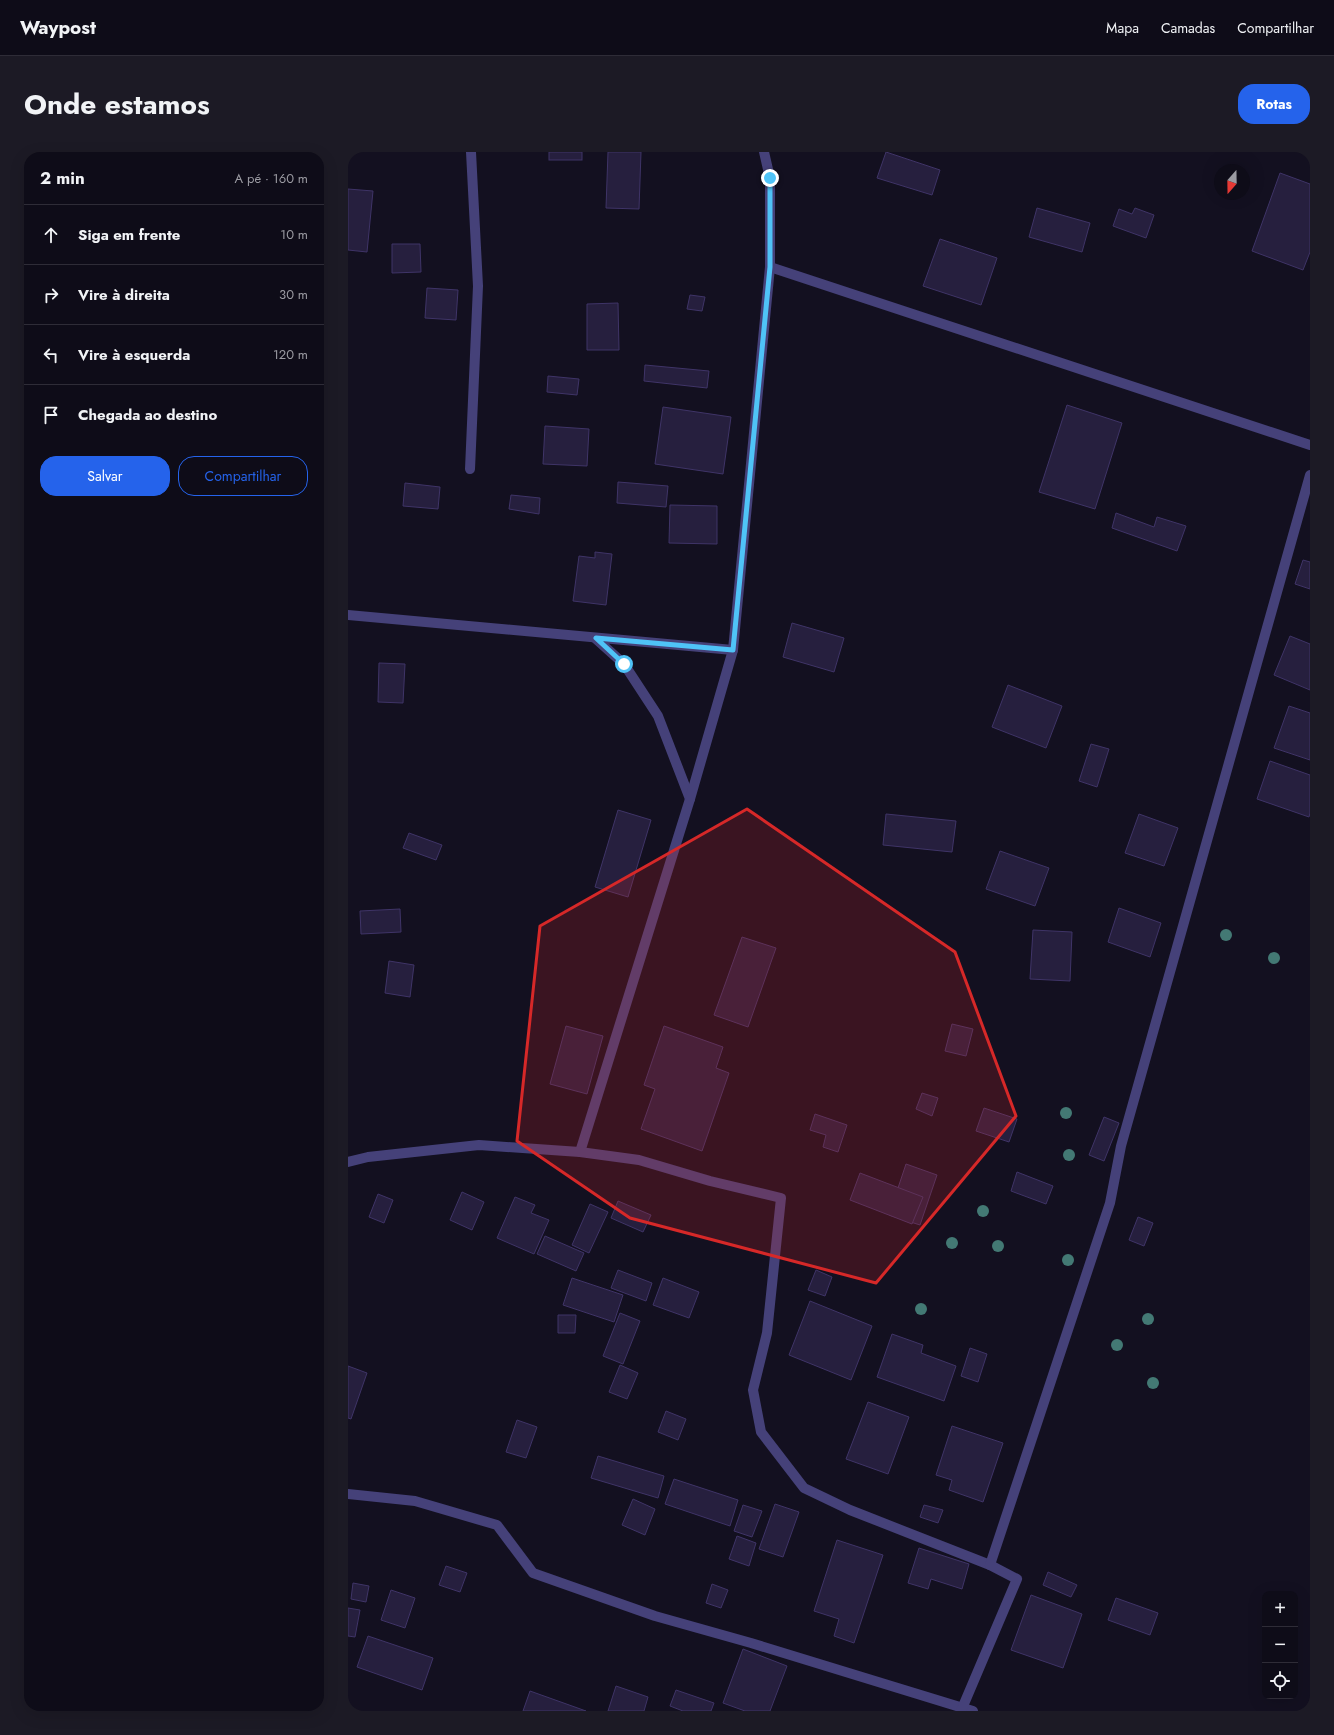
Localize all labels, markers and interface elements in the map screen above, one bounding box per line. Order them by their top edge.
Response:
text: Waypost [20,14,96,41]
text: Mapa [1106,18,1139,38]
text: Camadas [1161,18,1215,38]
text: Compartilhar [1237,18,1314,38]
text: Onde estamos [24,84,210,125]
button: Rotas [1238,84,1310,124]
north arrow [1214,164,1250,200]
text: 2 min [40,166,85,190]
text: A pé · 160 m [235,169,308,188]
route end [761,169,779,187]
icon: ahead [40,224,62,246]
text: Siga em frente [78,224,180,246]
text: 10 m [280,225,308,244]
icon: right [40,284,62,306]
text: Vire à direita [78,284,170,306]
text: 30 m [279,285,308,304]
icon: left [40,344,62,366]
text: Vire à esquerda [78,344,190,366]
text: 120 m [273,345,308,364]
icon: arrive [40,404,62,426]
text: Chegada ao destino [78,404,217,426]
button: Salvar [40,456,170,496]
button: Compartilhar [178,456,308,496]
route start [615,655,633,673]
map controls [1262,1591,1298,1699]
button: + [1262,1591,1298,1627]
button: − [1262,1627,1298,1663]
button: locate [1262,1663,1298,1699]

